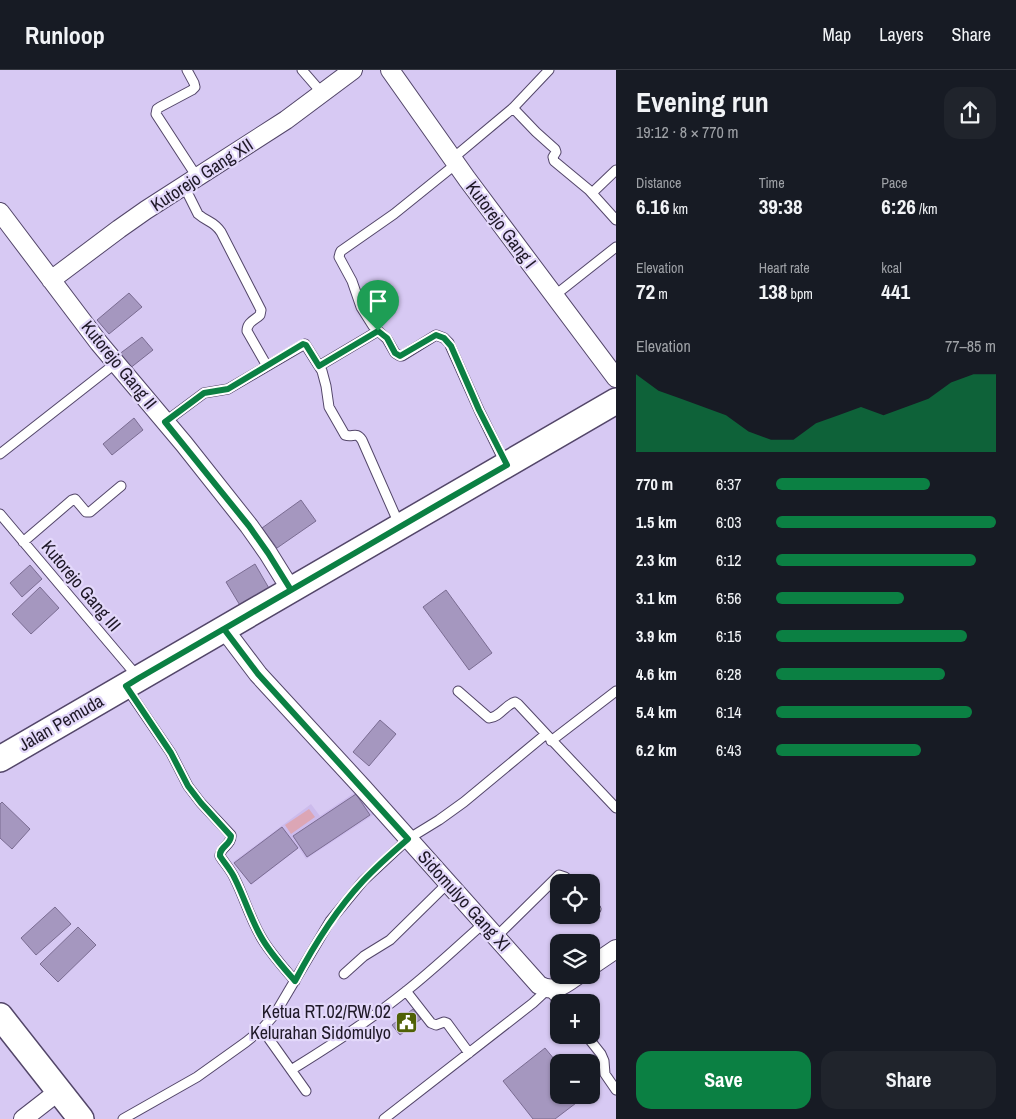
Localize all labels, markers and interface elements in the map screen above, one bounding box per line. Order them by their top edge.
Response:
text: Runloop [25,19,105,51]
text: Map [823,22,851,47]
text: Layers [879,22,924,47]
text: Share [952,22,991,47]
text: Evening run [636,83,769,121]
button: share [944,87,996,139]
text: 19:12 · 8 × 770 m [636,121,739,143]
street label: Kutorejo Gang XII [146,132,258,217]
text: Distance [636,174,681,192]
text: Time [759,174,785,192]
text: Pace [881,174,908,192]
street label: Kutorejo Gang I [460,176,542,274]
text: 6.16 [636,192,670,221]
text: 39:38 [759,192,803,221]
text: 6:26 [881,192,916,221]
text: km [670,200,688,218]
text: /km [916,200,937,218]
text: Elevation [636,259,684,277]
text: Heart rate [759,259,810,277]
text: kcal [881,259,902,277]
text: 72 [636,277,655,306]
text: 138 [759,277,787,306]
text: 441 [881,277,910,306]
pin [357,280,399,331]
text: m [655,285,668,303]
text: bpm [787,285,813,303]
icon: arrive [364,287,392,315]
street label: Kutorejo Gang II [76,315,163,414]
text: Elevation [636,335,691,357]
text: 77–85 m [945,335,996,357]
text: 770 m [636,473,673,495]
text: 6:37 [716,473,742,495]
text: 1.5 km [636,511,677,533]
text: 6:03 [716,511,742,533]
street label: Kutorejo Gang III [36,535,127,636]
text: 2.3 km [636,549,677,571]
text: 6:12 [716,549,742,571]
text: 3.1 km [636,587,677,609]
text: 6:56 [716,587,742,609]
text: 3.9 km [636,625,677,647]
text: 6:15 [716,625,742,647]
text: 4.6 km [636,663,677,685]
text: 6:28 [716,663,742,685]
street label: Jalan Pemuda [14,688,108,757]
text: 5.4 km [636,701,677,723]
text: 6:14 [716,701,742,723]
text: 6.2 km [636,739,677,761]
text: 6:43 [716,739,742,761]
street label: Sidomulyo Gang XI [412,845,516,957]
map controls [550,874,600,1104]
button: locate [550,874,600,924]
button: layers [550,934,600,984]
button: + [550,994,600,1044]
place label: Ketua RT.02/RW.02 Kelurahan Sidomulyo [250,999,391,1045]
public building icon: Ketua RT.02/RW.02 Kelurahan Sidomulyo [395,1010,419,1034]
button: Save [636,1051,811,1109]
button: Share [821,1051,996,1109]
button: − [550,1054,600,1104]

